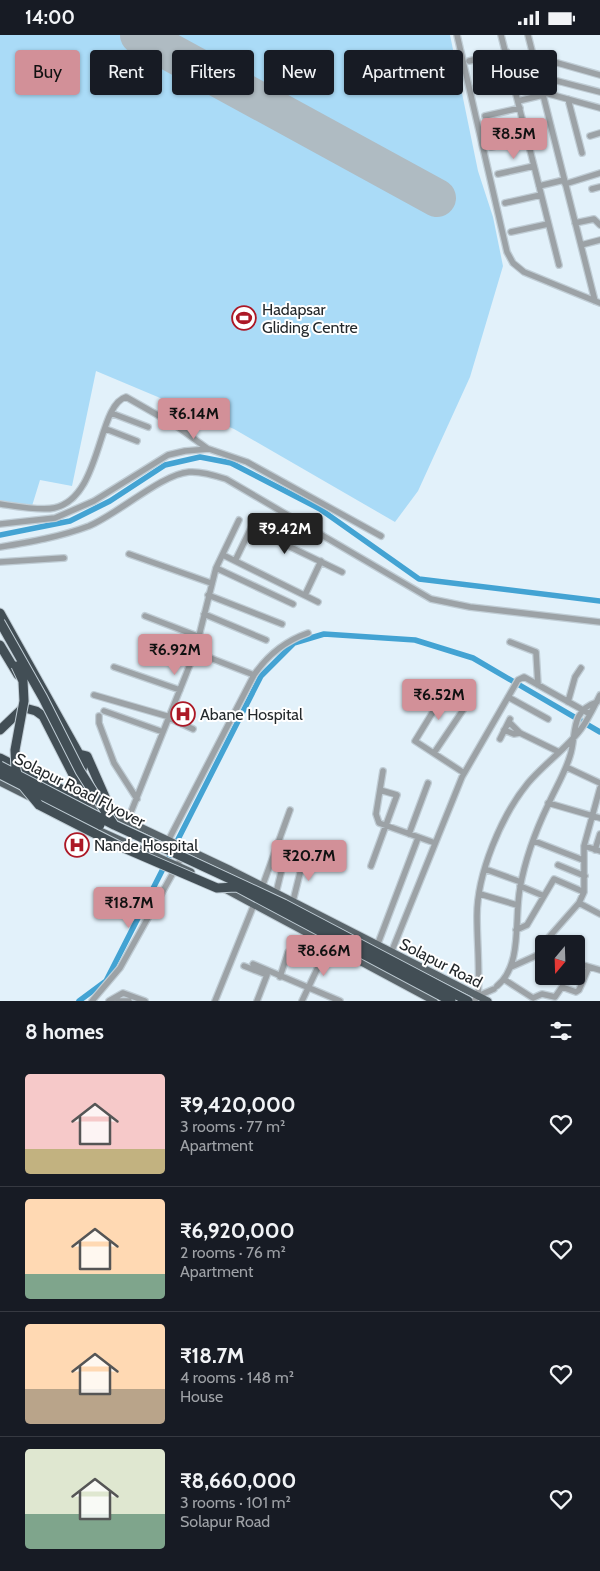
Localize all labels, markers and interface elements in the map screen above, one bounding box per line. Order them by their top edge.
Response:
text: 14:00 [25,6,75,29]
chip: Buy [15,50,80,95]
chip: Rent [90,50,162,95]
chip: Filters [172,50,254,95]
chip: New [264,50,334,95]
chip: Apartment [344,50,463,95]
chip: House [473,50,557,95]
pin: ₹8.5M [479,117,549,160]
text: ₹8.5M [492,124,536,143]
place label: Hadapsar Gliding Centre [262,300,358,337]
sports icon: Hadapsar Gliding Centre [231,305,257,331]
pin: ₹6.14M [153,397,235,440]
text: ₹6.14M [169,404,219,423]
pin: ₹9.42M [244,513,326,555]
text: ₹9.42M [259,519,311,538]
pin: ₹6.92M [134,633,216,676]
text: ₹6.92M [149,640,201,659]
pin: ₹6.52M [398,679,480,721]
text: ₹6.52M [413,685,465,704]
hospital icon: Abane Hospital [170,701,196,727]
place label: Abane Hospital [200,705,303,724]
street label: Solapur Road Flyover [12,749,149,831]
hospital icon: Nande Hospital [64,832,90,858]
place label: Nande Hospital [94,836,198,855]
pin: ₹20.7M [268,839,350,882]
text: ₹20.7M [282,846,336,865]
pin: ₹18.7M [88,887,170,929]
text: ₹18.7M [104,893,154,912]
street label: Solapur Road [396,934,486,992]
pin: ₹8.66M [283,935,365,977]
north arrow [535,935,585,985]
map controls [535,935,585,985]
text: ₹8.66M [297,941,351,960]
icon: filters [547,1017,575,1045]
text: 8 homes [25,1019,104,1044]
text: ₹9,420,000 [180,1092,296,1117]
icon: home [65,1094,125,1154]
icon: heart [547,1110,575,1138]
text: 3 rooms · 77 m² [180,1117,285,1136]
text: Apartment [180,1136,253,1155]
text: ₹6,920,000 [180,1218,294,1243]
icon: home [65,1219,125,1279]
icon: heart [547,1235,575,1263]
text: 2 rooms · 76 m² [180,1243,286,1262]
text: Apartment [180,1262,253,1281]
text: ₹18.7M [180,1343,244,1368]
icon: home [65,1344,125,1404]
icon: heart [547,1360,575,1388]
text: 4 rooms · 148 m² [180,1368,294,1387]
text: House [180,1387,223,1406]
text: ₹8,660,000 [180,1468,296,1493]
icon: home [65,1469,125,1529]
icon: heart [547,1485,575,1513]
text: 3 rooms · 101 m² [180,1493,291,1512]
text: Solapur Road [180,1512,270,1531]

